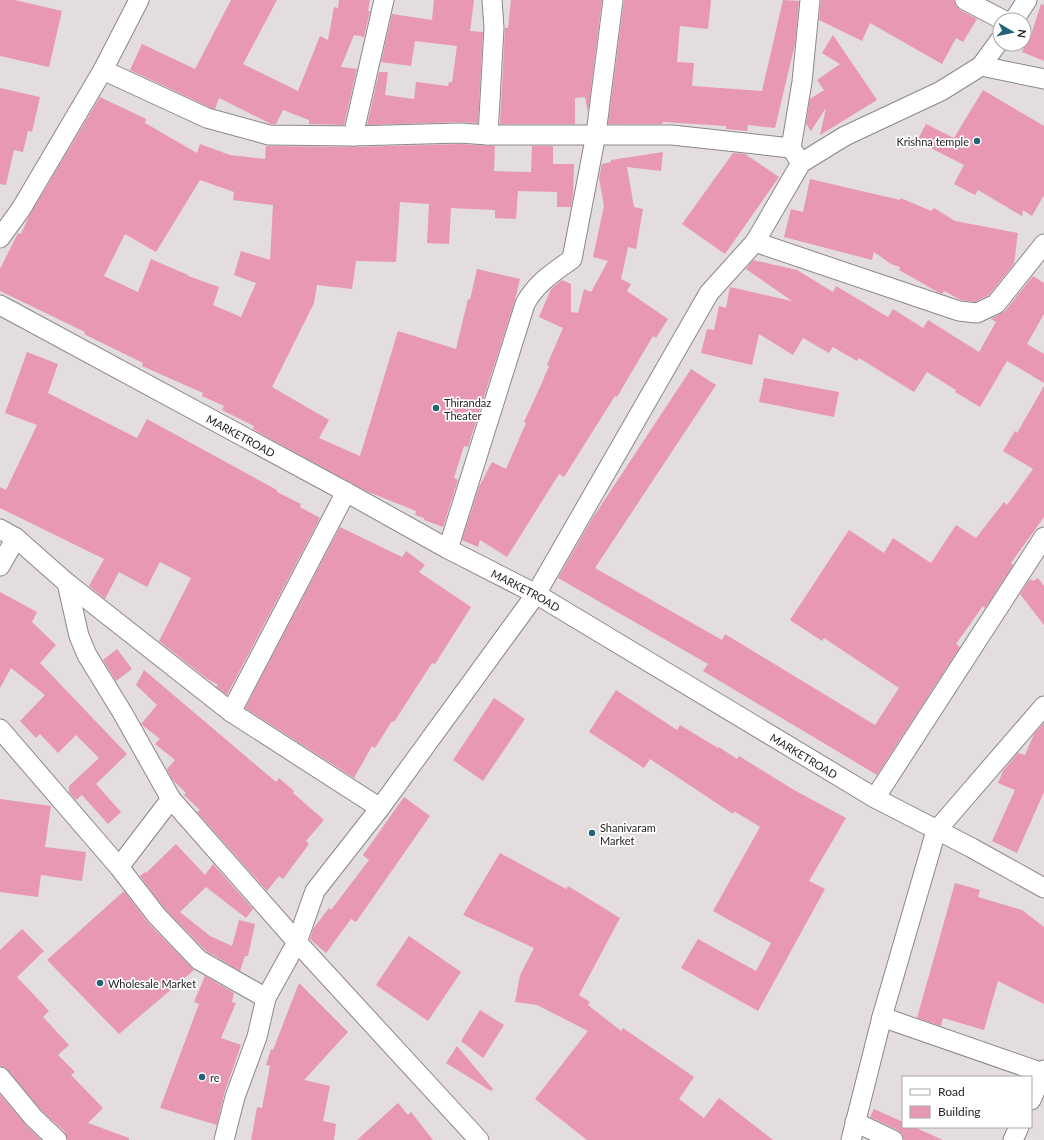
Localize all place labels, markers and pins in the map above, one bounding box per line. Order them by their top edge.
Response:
place label: Krishna temple [896,135,969,148]
marker: Krishna temple [972,136,982,146]
place label: Thirandaz Theater [444,396,491,422]
marker: Thirandaz Theater [431,403,441,413]
place label: Shanivaram Market [600,821,656,847]
marker: Shanivaram Market [587,828,597,838]
place label: Wholesale Market [108,977,196,990]
marker: Wholesale Market [95,978,105,988]
place label: re [210,1071,220,1084]
marker: re [197,1072,207,1082]

